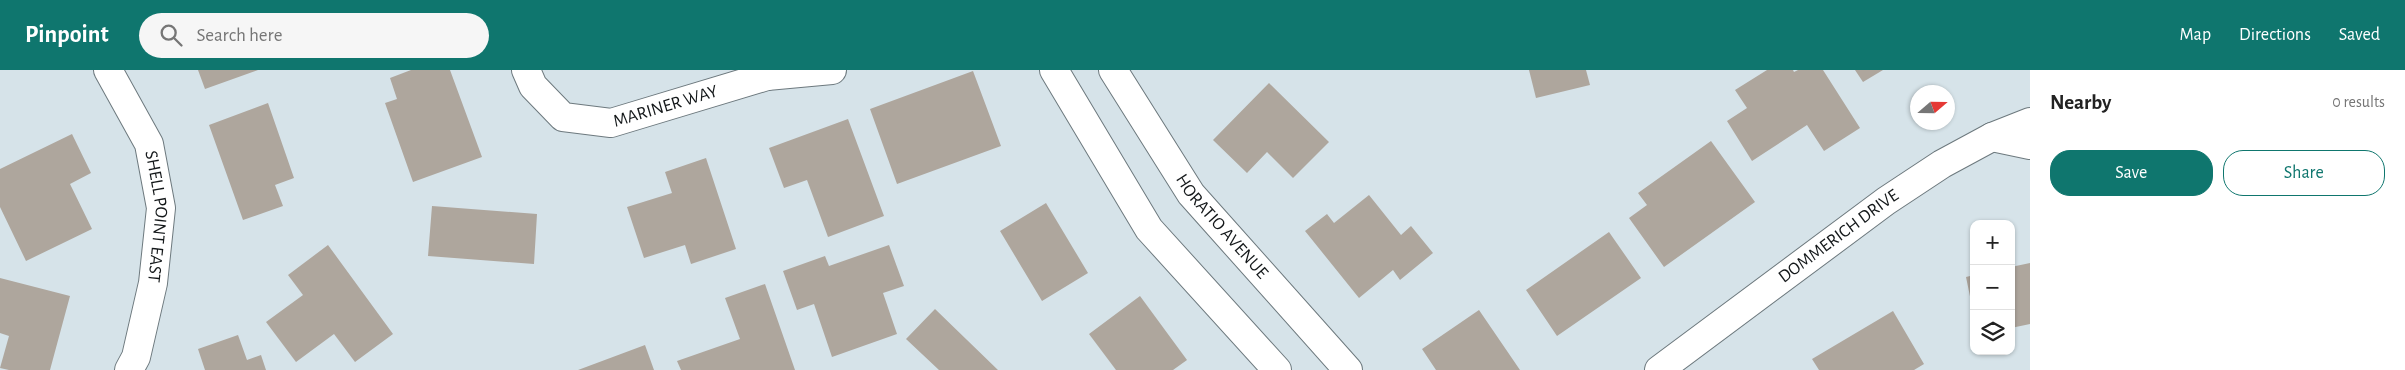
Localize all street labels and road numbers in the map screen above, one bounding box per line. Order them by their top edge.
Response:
street label: MARINER WAY [611,82,720,131]
street label: SHELL POINT EAST [141,149,170,284]
street label: HORATIO AVENUE [1172,171,1271,283]
street label: DOMMERICH DRIVE [1775,186,1902,287]

